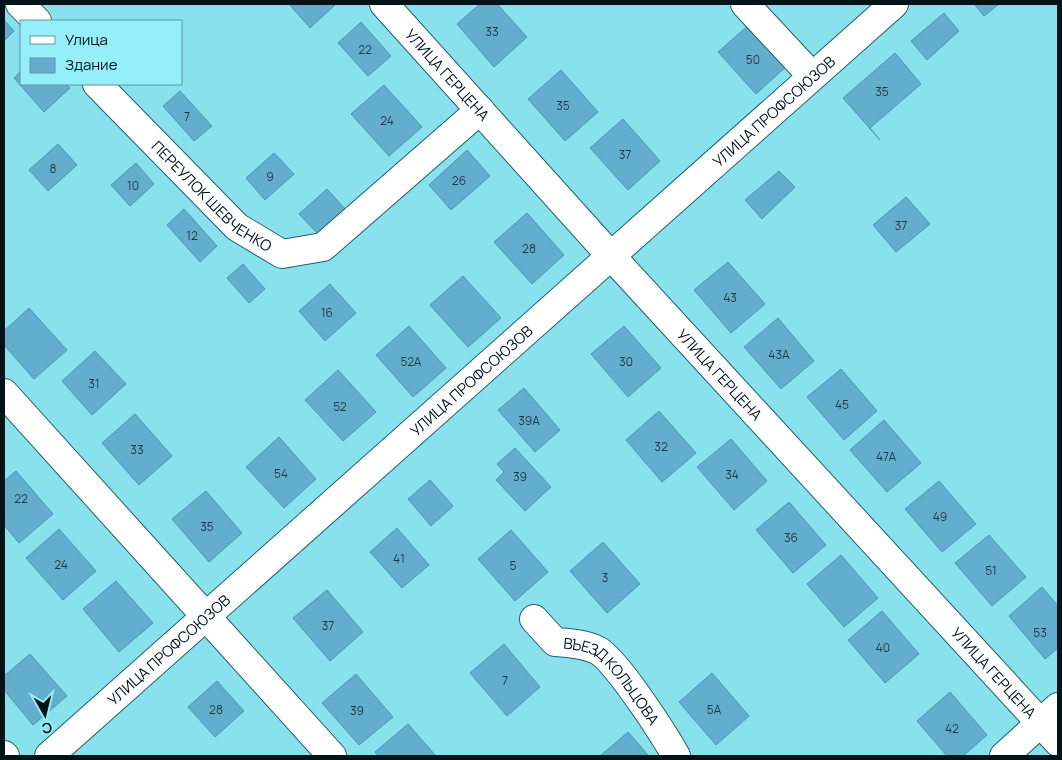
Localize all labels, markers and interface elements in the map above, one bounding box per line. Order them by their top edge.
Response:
legend [20,20,182,85]
house number: 33 [485,23,499,40]
street label: УЛИЦА ГЕРЦЕНА [401,24,495,125]
text: Улица [65,29,108,50]
house number: 22 [358,41,372,58]
street label: УЛИЦА ПРОФСОЮЗОВ [708,51,839,171]
house number: 50 [746,51,760,68]
text: Здание [65,54,118,75]
house number: 35 [875,83,889,100]
house number: 35 [556,97,570,114]
house number: 7 [184,108,190,125]
house number: 24 [380,112,394,129]
street label: ПЕРЕУЛОК ШЕВЧЕНКО [147,136,276,256]
house number: 37 [619,146,631,163]
house number: 8 [50,160,57,177]
house number: 9 [266,168,274,185]
house number: 26 [452,172,466,189]
house number: 10 [127,177,139,194]
house number: 37 [895,217,907,234]
house number: 12 [186,227,198,244]
house number: 28 [522,240,536,257]
house number: 43 [723,289,737,306]
house number: 16 [321,304,333,321]
street label: УЛИЦА ПРОФСОЮЗОВ [405,320,537,441]
street label: УЛИЦА ГЕРЦЕНА [673,324,768,425]
house number: 43А [768,346,790,363]
house number: 52А [401,353,422,370]
house number: 30 [619,353,633,370]
house number: 31 [88,375,100,392]
house number: 45 [835,396,849,413]
house number: 52 [333,398,347,415]
house number: 39А [518,412,540,429]
house number: 32 [654,438,668,455]
house number: 33 [130,441,144,458]
house number: 47А [876,448,897,465]
house number: 54 [274,465,288,482]
house number: 34 [725,466,739,483]
house number: 39 [513,468,527,485]
house number: 22 [14,490,28,507]
house number: 49 [933,508,947,525]
house number: 35 [200,518,214,535]
house number: 36 [784,529,798,546]
house number: 41 [393,550,405,567]
house number: 24 [54,556,68,573]
house number: 5 [510,557,517,574]
house number: 51 [985,562,997,579]
house number: 3 [602,569,608,586]
street label: УЛИЦА ПРОФСОЮЗОВ [103,589,234,710]
house number: 37 [322,617,334,634]
street label: УЛИЦА ГЕРЦЕНА [947,622,1042,723]
house number: 53 [1033,624,1047,641]
street label: ВЪЕЗД КОЛЬЦОВА [563,632,665,729]
house number: 40 [876,639,890,656]
house number: 7 [502,672,508,689]
north arrow [20,690,70,740]
house number: 28 [209,701,223,718]
house number: 5А [707,701,722,718]
house number: 39 [350,702,364,719]
text: С [40,718,53,738]
house number: 42 [945,720,959,737]

